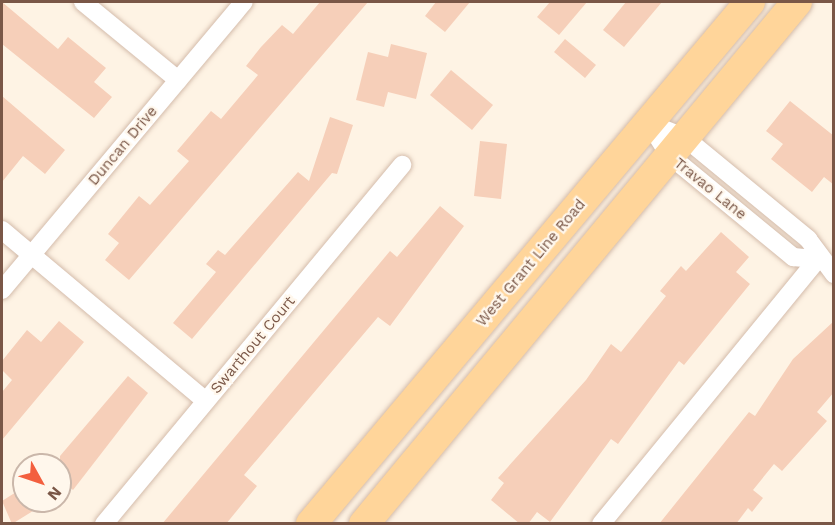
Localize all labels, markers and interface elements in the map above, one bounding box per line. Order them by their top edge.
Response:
street label: Duncan Drive [85,103,161,189]
street label: Travao Lane [670,154,750,224]
street label: West Grant Line Road [473,196,589,330]
street label: Swarthout Court [207,293,299,397]
north arrow [12,453,72,513]
text: N [44,483,66,504]

